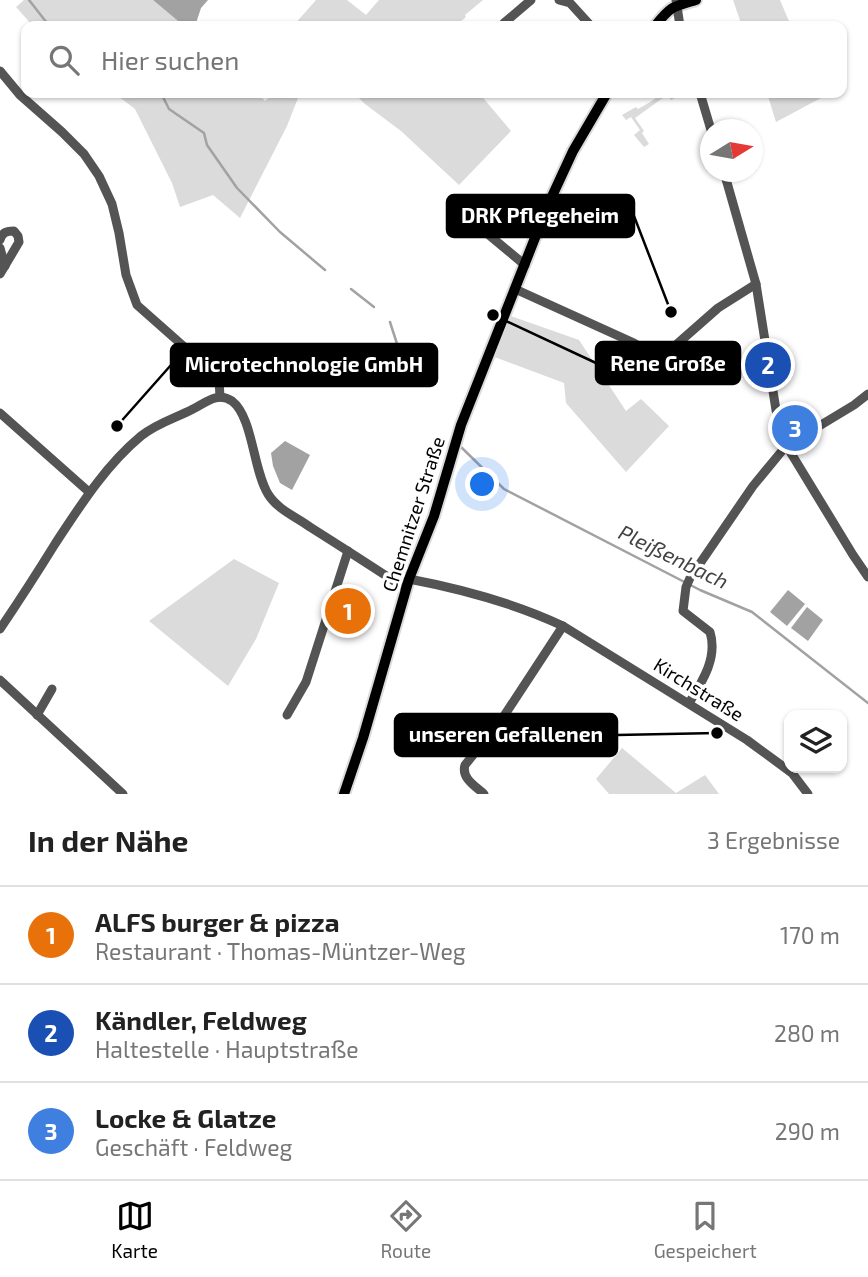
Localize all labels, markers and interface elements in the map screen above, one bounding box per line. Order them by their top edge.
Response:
search box [21,21,847,98]
icon: search [45,41,83,79]
text: Hier suchen [101,44,239,75]
north arrow [700,119,763,182]
callout: DRK Pflegeheim [447,195,634,237]
text: DRK Pflegeheim [461,202,619,227]
pin: 2 [745,339,791,391]
callout: Rene Große [596,342,740,384]
callout: Microtechnologie GmbH [171,344,437,386]
text: Rene Große [610,350,726,375]
text: Microtechnologie GmbH [185,351,423,376]
pin: 3 [772,402,818,454]
street label: Chemnitzer Straße [377,433,449,595]
your location [465,467,499,501]
water label: Pleißenbach [615,519,733,593]
pin: 1 [325,585,371,637]
street label: Kirchstraße [650,652,748,726]
map controls [784,710,847,773]
button: layers [784,710,847,773]
callout: unseren Gefallenen [395,714,617,756]
text: unseren Gefallenen [409,721,603,746]
text: In der Nähe [28,822,189,858]
text: 3 Ergebnisse [707,826,840,854]
text: ALFS burger & pizza [95,906,339,937]
text: 1 [46,921,56,949]
text: 170 m [780,921,840,949]
text: Restaurant · Thomas-Müntzer-Weg [95,937,466,965]
text: Kändler, Feldweg [95,1004,307,1035]
text: 2 [44,1019,58,1047]
text: 280 m [774,1019,840,1047]
text: Haltestelle · Hauptstraße [95,1035,359,1063]
text: Locke & Glatze [95,1102,276,1133]
text: 3 [44,1117,58,1145]
text: 290 m [775,1117,840,1145]
text: Geschäft · Feldweg [95,1133,292,1161]
tab: Karte [111,1197,158,1262]
tab: Route [380,1197,431,1262]
tab: Gespeichert [654,1197,757,1262]

